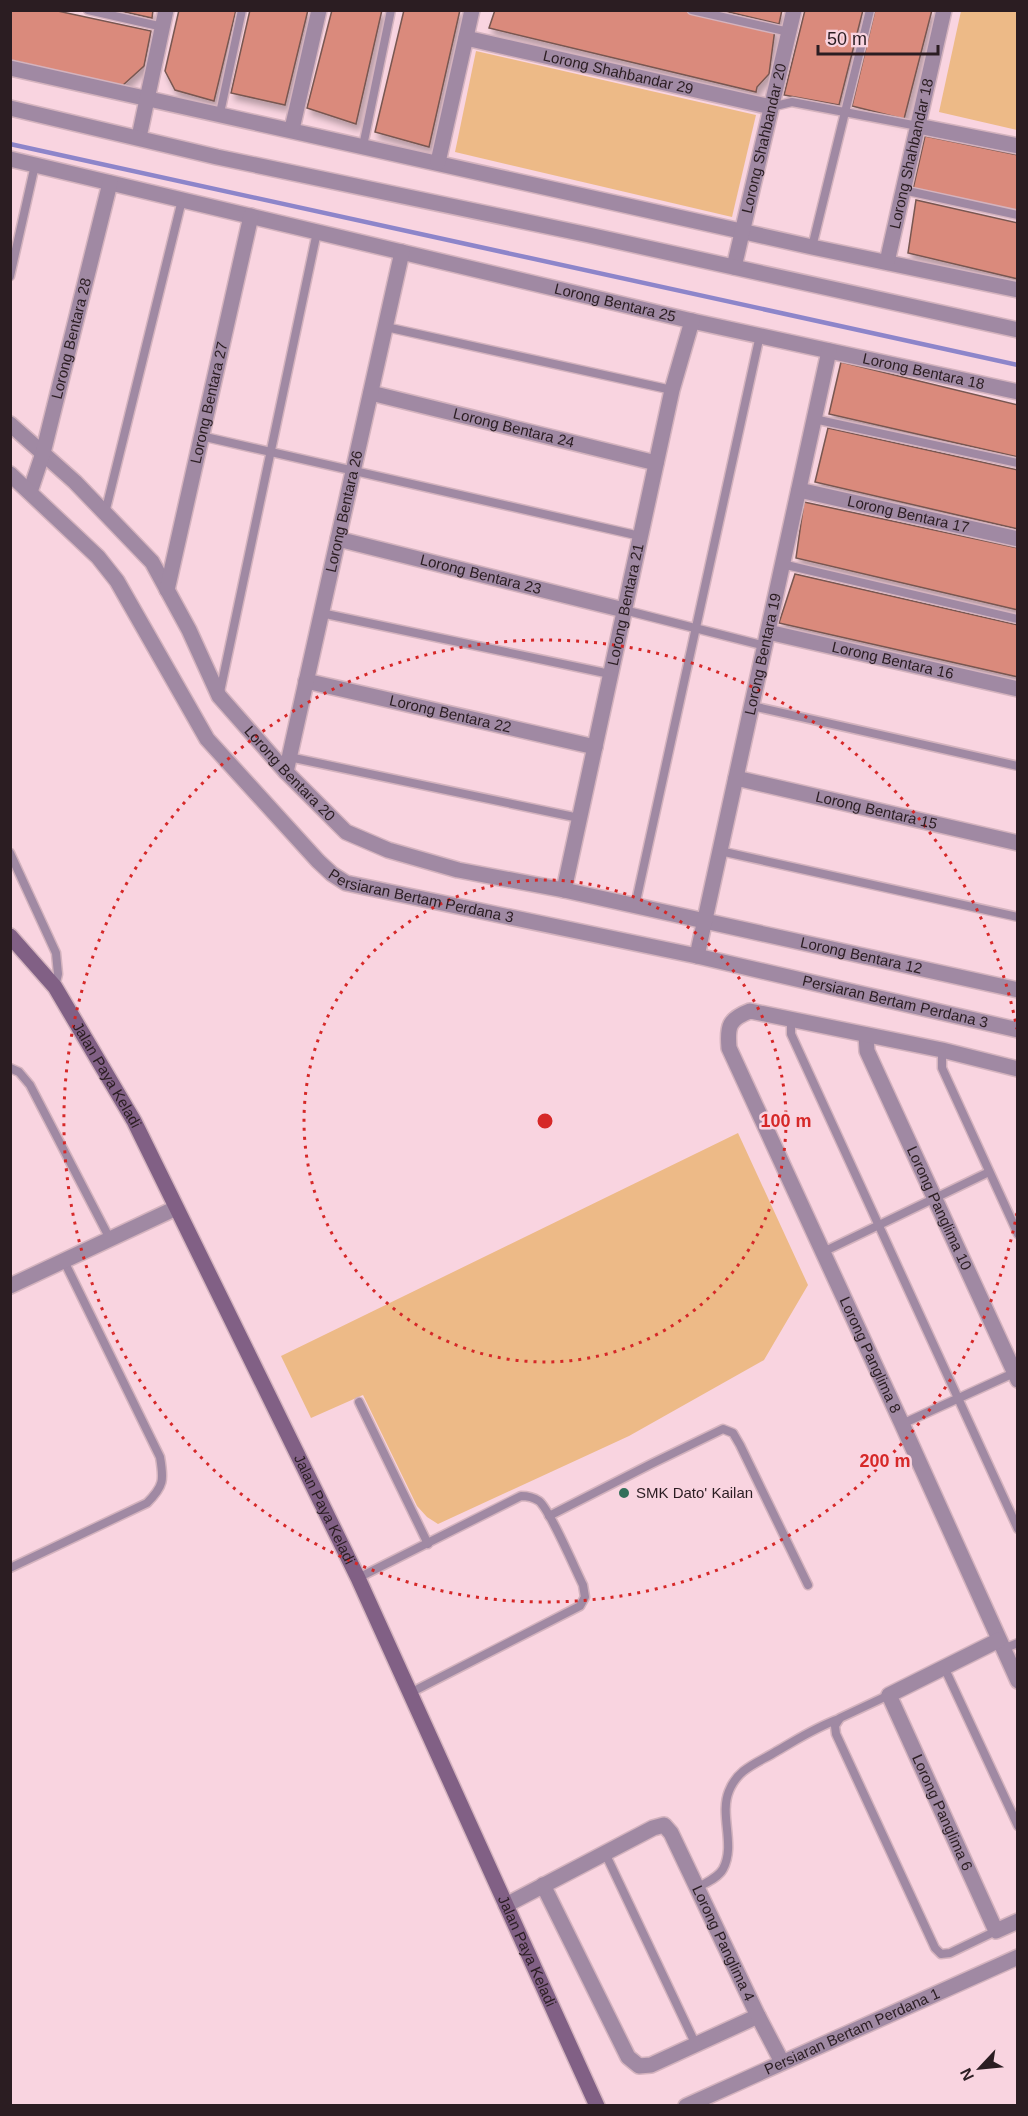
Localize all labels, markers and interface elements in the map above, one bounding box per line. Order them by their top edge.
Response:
scale bar [818,18,938,56]
text: 50 m [827,29,867,49]
street label: Lorong Shahbandar 29 [542,47,695,97]
street label: Lorong Shahbandar 20 [738,62,789,215]
street label: Lorong Shahbandar 18 [886,77,936,230]
street label: Lorong Bentara 28 [48,276,94,401]
street label: Lorong Bentara 25 [553,280,678,325]
street label: Lorong Bentara 27 [187,340,231,465]
street label: Lorong Bentara 18 [861,349,986,392]
street label: Lorong Bentara 24 [451,404,576,451]
street label: Lorong Bentara 26 [322,449,365,574]
street label: Lorong Bentara 17 [846,492,971,536]
street label: Lorong Bentara 21 [604,542,647,667]
street label: Lorong Bentara 23 [418,551,543,597]
street label: Lorong Bentara 19 [741,591,784,717]
street label: Lorong Bentara 16 [830,638,955,682]
street label: Lorong Bentara 22 [388,691,513,736]
street label: Lorong Bentara 20 [241,722,339,824]
street label: Lorong Bentara 15 [814,788,939,832]
street label: Persiaran Bertam Perdana 3 [326,865,515,926]
street label: Lorong Bentara 12 [799,933,924,977]
street label: Persiaran Bertam Perdana 3 [801,972,990,1031]
street label: Jalan Paya Keladi [69,1019,145,1130]
centre of rings [535,1111,555,1131]
text: 100 m [760,1111,812,1131]
street label: Lorong Panglima 10 [904,1143,975,1273]
street label: Lorong Panglima 8 [837,1294,905,1416]
street label: Jalan Paya Keladi [291,1451,359,1567]
text: 200 m [859,1451,911,1471]
place label: SMK Dato' Kailan [636,1484,753,1501]
marker: SMK Dato' Kailan [617,1486,631,1500]
street label: Lorong Panglima 6 [909,1751,976,1873]
street label: Lorong Panglima 4 [689,1882,759,2004]
street label: Jalan Paya Keladi [495,1893,560,2009]
street label: Persiaran Bertam Perdana 1 [762,1984,942,2078]
north arrow [950,2038,1010,2098]
text: N [957,2065,977,2083]

